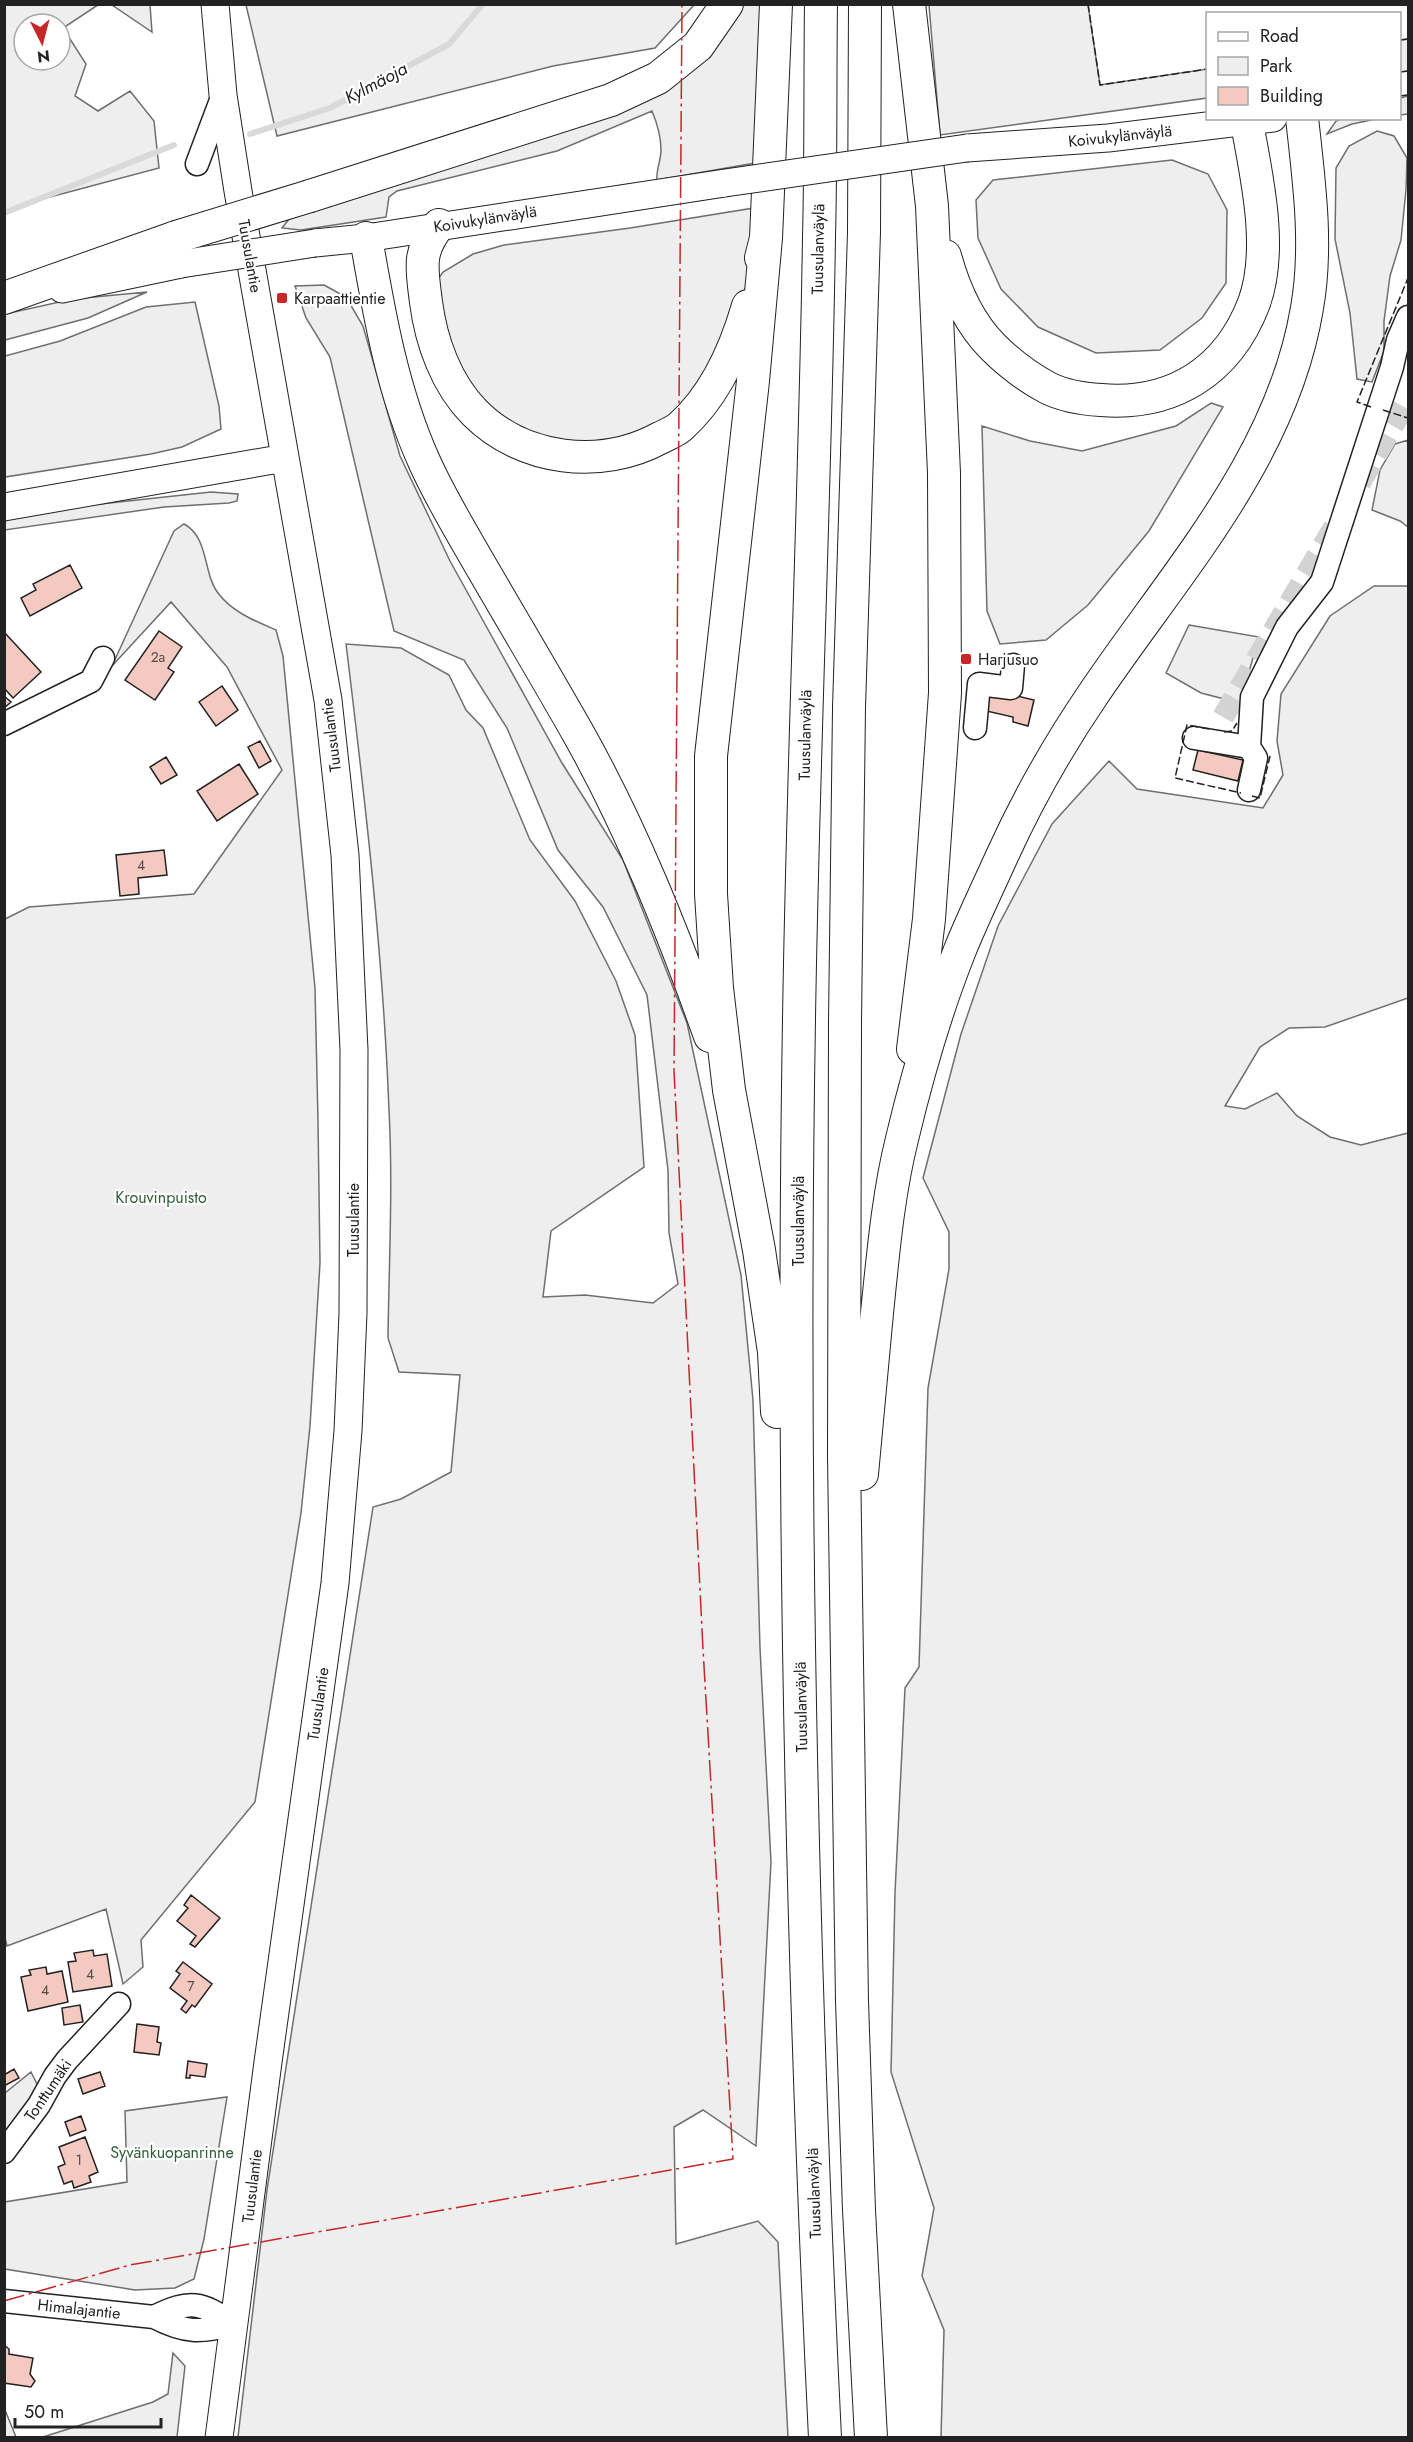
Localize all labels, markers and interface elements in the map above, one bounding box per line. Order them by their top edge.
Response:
north arrow [12,12,72,72]
legend [1206,12,1401,120]
text: Road [1260,23,1299,49]
text: N [36,44,51,69]
text: Park [1260,53,1292,79]
water label: Kylmäoja [340,56,412,110]
text: Building [1260,83,1323,109]
street label: Koivukylänväylä [1067,119,1173,153]
street label: Koivukylänväylä [432,199,538,239]
street label: Tuusulanväylä [806,203,830,295]
street label: Tuusulantie [232,218,268,294]
place label: Karpaattientie [294,287,385,310]
marker: Karpaattientie [275,291,289,305]
house number: 2a [151,647,165,667]
place label: Harjusuo [978,648,1039,671]
marker: Harjusuo [959,652,973,666]
street label: Tuusulanväylä [793,689,817,781]
street label: Tuusulantie [315,697,347,773]
house number: 4 [137,855,145,875]
street label: Tuusulanväylä [787,1176,810,1266]
street label: Tuusulantie [342,1183,365,1257]
park label: Krouvinpuisto [115,1186,207,1209]
street label: Tuusulanväylä [789,1661,813,1753]
street label: Tuusulantie [301,1666,335,1742]
house number: 4 [86,1964,94,1984]
house number: 7 [187,1976,195,1996]
house number: 4 [41,1980,49,2000]
street label: Tonttumäki [19,2054,77,2126]
park label: Syvänkuopanrinne [110,2141,234,2164]
street label: Tuusulanväylä [801,2147,827,2239]
street label: Tuusulantie [236,2148,268,2224]
house number: 1 [76,2150,82,2170]
street label: Himalajantie [36,2293,122,2325]
scale bar [15,2391,160,2429]
text: 50 m [24,2399,64,2425]

